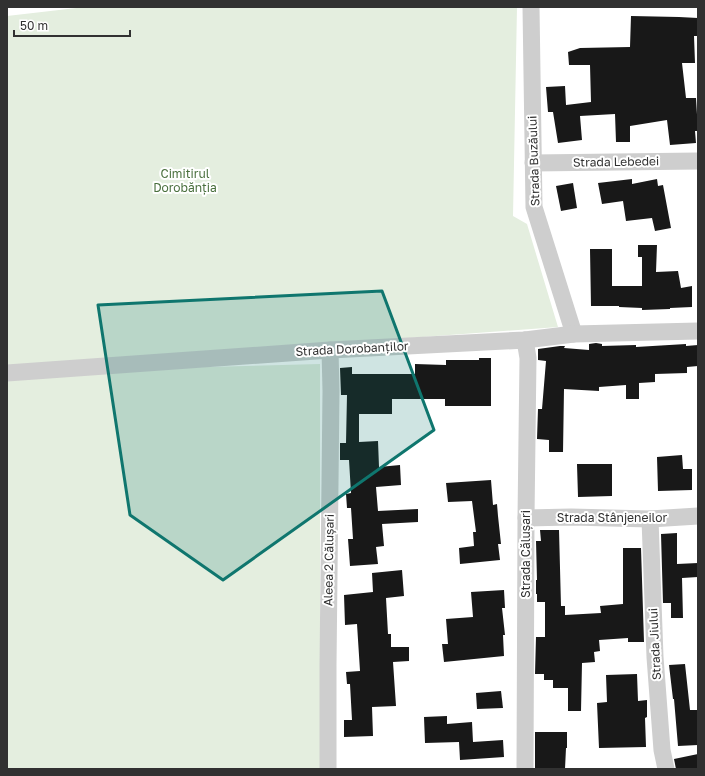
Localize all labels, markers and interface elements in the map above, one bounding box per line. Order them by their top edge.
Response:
scale bar [14,12,130,38]
text: 50 m [20,18,48,33]
street label: Strada Buzăului [524,116,543,207]
street label: Strada Lebedei [573,153,659,170]
park label: Cimitirul Dorobănția [153,166,217,195]
street label: Strada Dorobanților [295,338,409,359]
street label: Strada Călușari [518,510,533,598]
street label: Strada Stânjeneilor [557,510,668,525]
street label: Aleea 2 Călușari [320,514,337,606]
street label: Strada Jiului [645,608,664,680]

